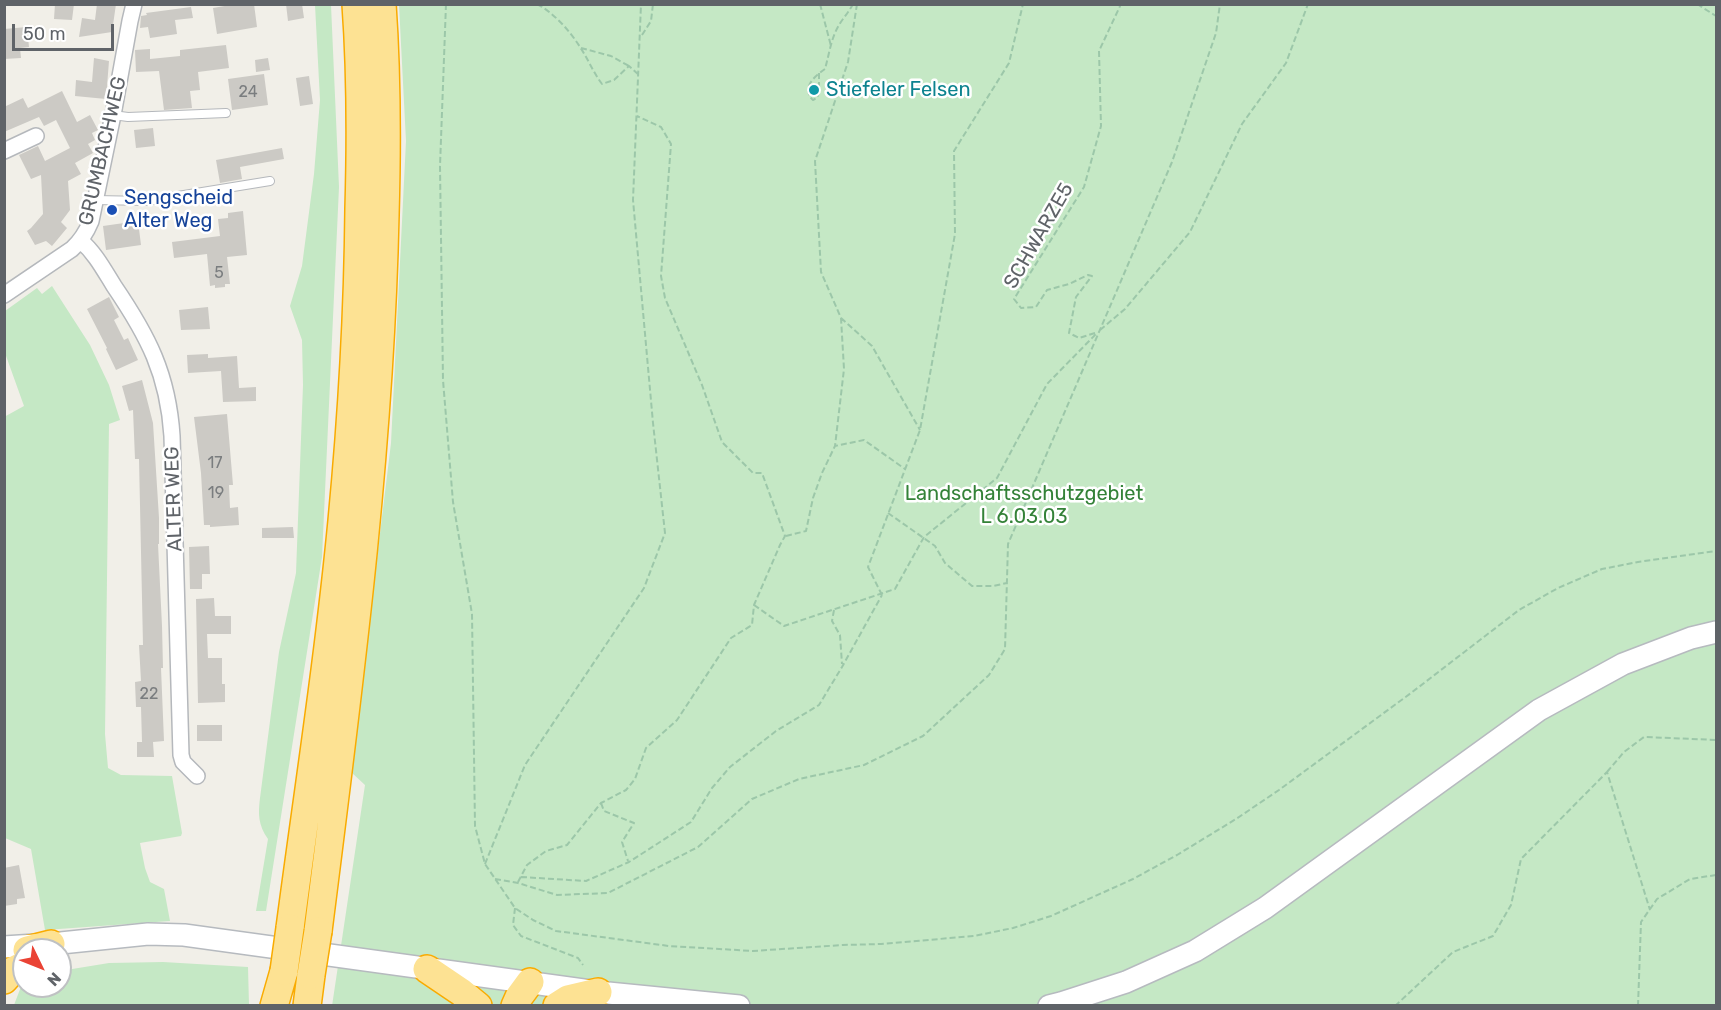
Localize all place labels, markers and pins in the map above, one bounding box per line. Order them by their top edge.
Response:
place label: Stiefeler Felsen [826,78,971,102]
marker: Stiefeler Felsen [807,83,821,97]
place label: Sengscheid Alter Weg [124,186,233,233]
marker: Sengscheid Alter Weg [105,203,119,217]

